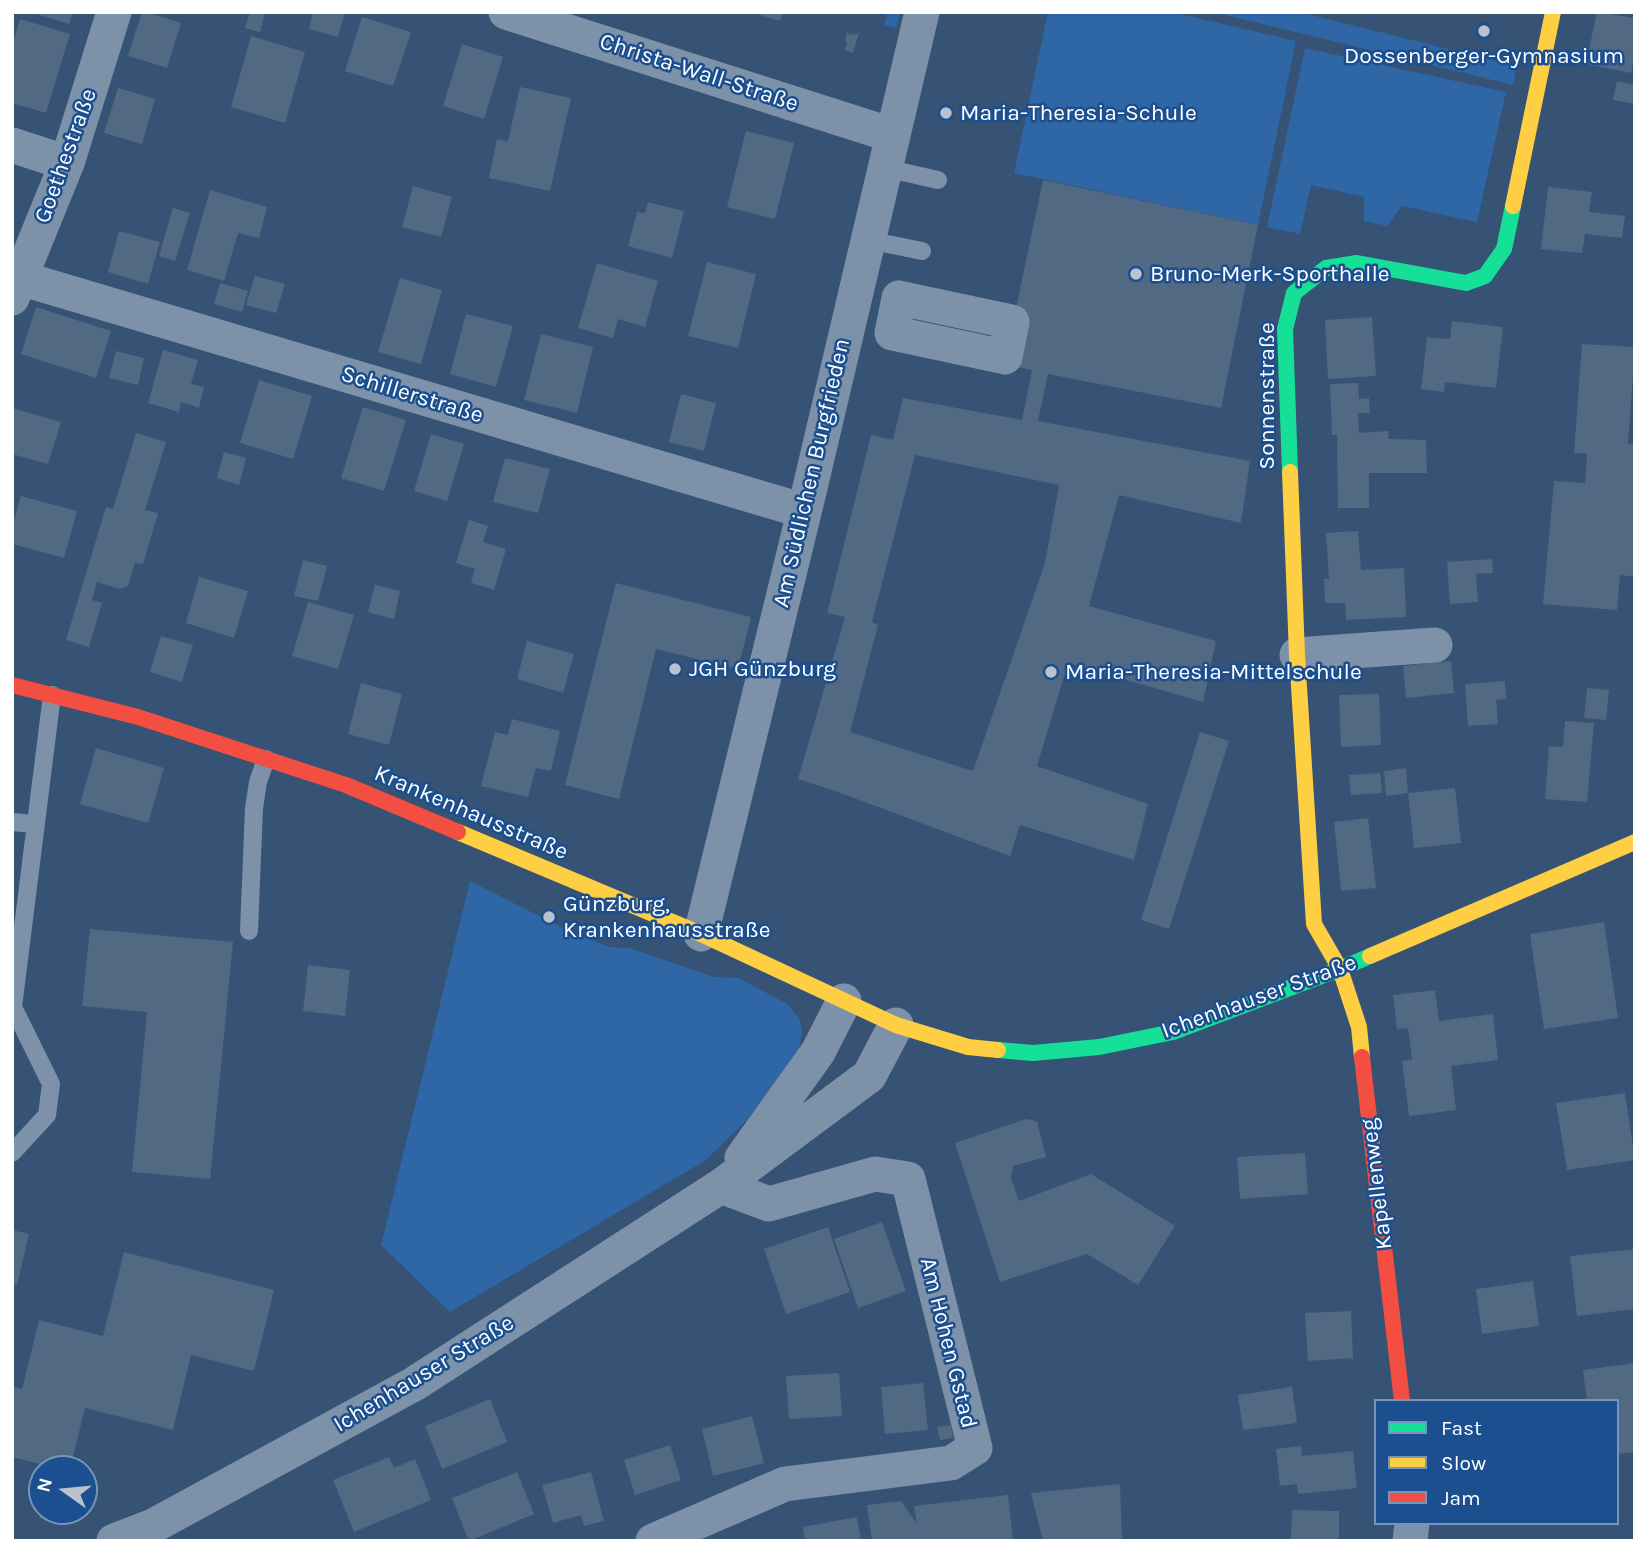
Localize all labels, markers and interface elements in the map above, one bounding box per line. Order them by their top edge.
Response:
marker: Dossenberger-Gymnasium [1476,23,1492,39]
street label: Christa-Wall-Straße [596,28,802,118]
place label: Dossenberger-Gymnasium [1344,42,1624,70]
street label: Goethestraße [29,85,103,227]
place label: Maria-Theresia-Schule [960,99,1197,127]
marker: Maria-Theresia-Schule [938,105,954,121]
place label: Bruno-Merk-Sporthalle [1150,260,1390,288]
marker: Bruno-Merk-Sporthalle [1128,266,1144,282]
street label: Sonnenstraße [1253,322,1281,470]
street label: Am Südlichen Burgfrieden [768,336,856,610]
street label: Schillerstraße [338,360,486,430]
place label: JGH Günzburg [689,655,836,683]
place label: Maria-Theresia-Mittelschule [1065,658,1362,686]
marker: JGH Günzburg [667,661,683,677]
marker: Maria-Theresia-Mittelschule [1043,664,1059,680]
street label: Krankenhausstraße [370,760,572,866]
place label: Günzburg, Krankenhausstraße [563,890,771,944]
marker: Günzburg, Krankenhausstraße [541,909,557,925]
street label: Ichenhauser Straße [1158,949,1360,1045]
street label: Kapellenweg [1355,1117,1399,1251]
street label: Am Hohen Gstad [913,1255,983,1431]
street label: Ichenhauser Straße [329,1309,519,1439]
legend [1374,1399,1619,1525]
text: Fast [1441,1416,1482,1440]
text: Slow [1441,1451,1486,1475]
north arrow [28,1455,98,1525]
text: N [32,1476,57,1495]
text: Jam [1441,1486,1481,1510]

